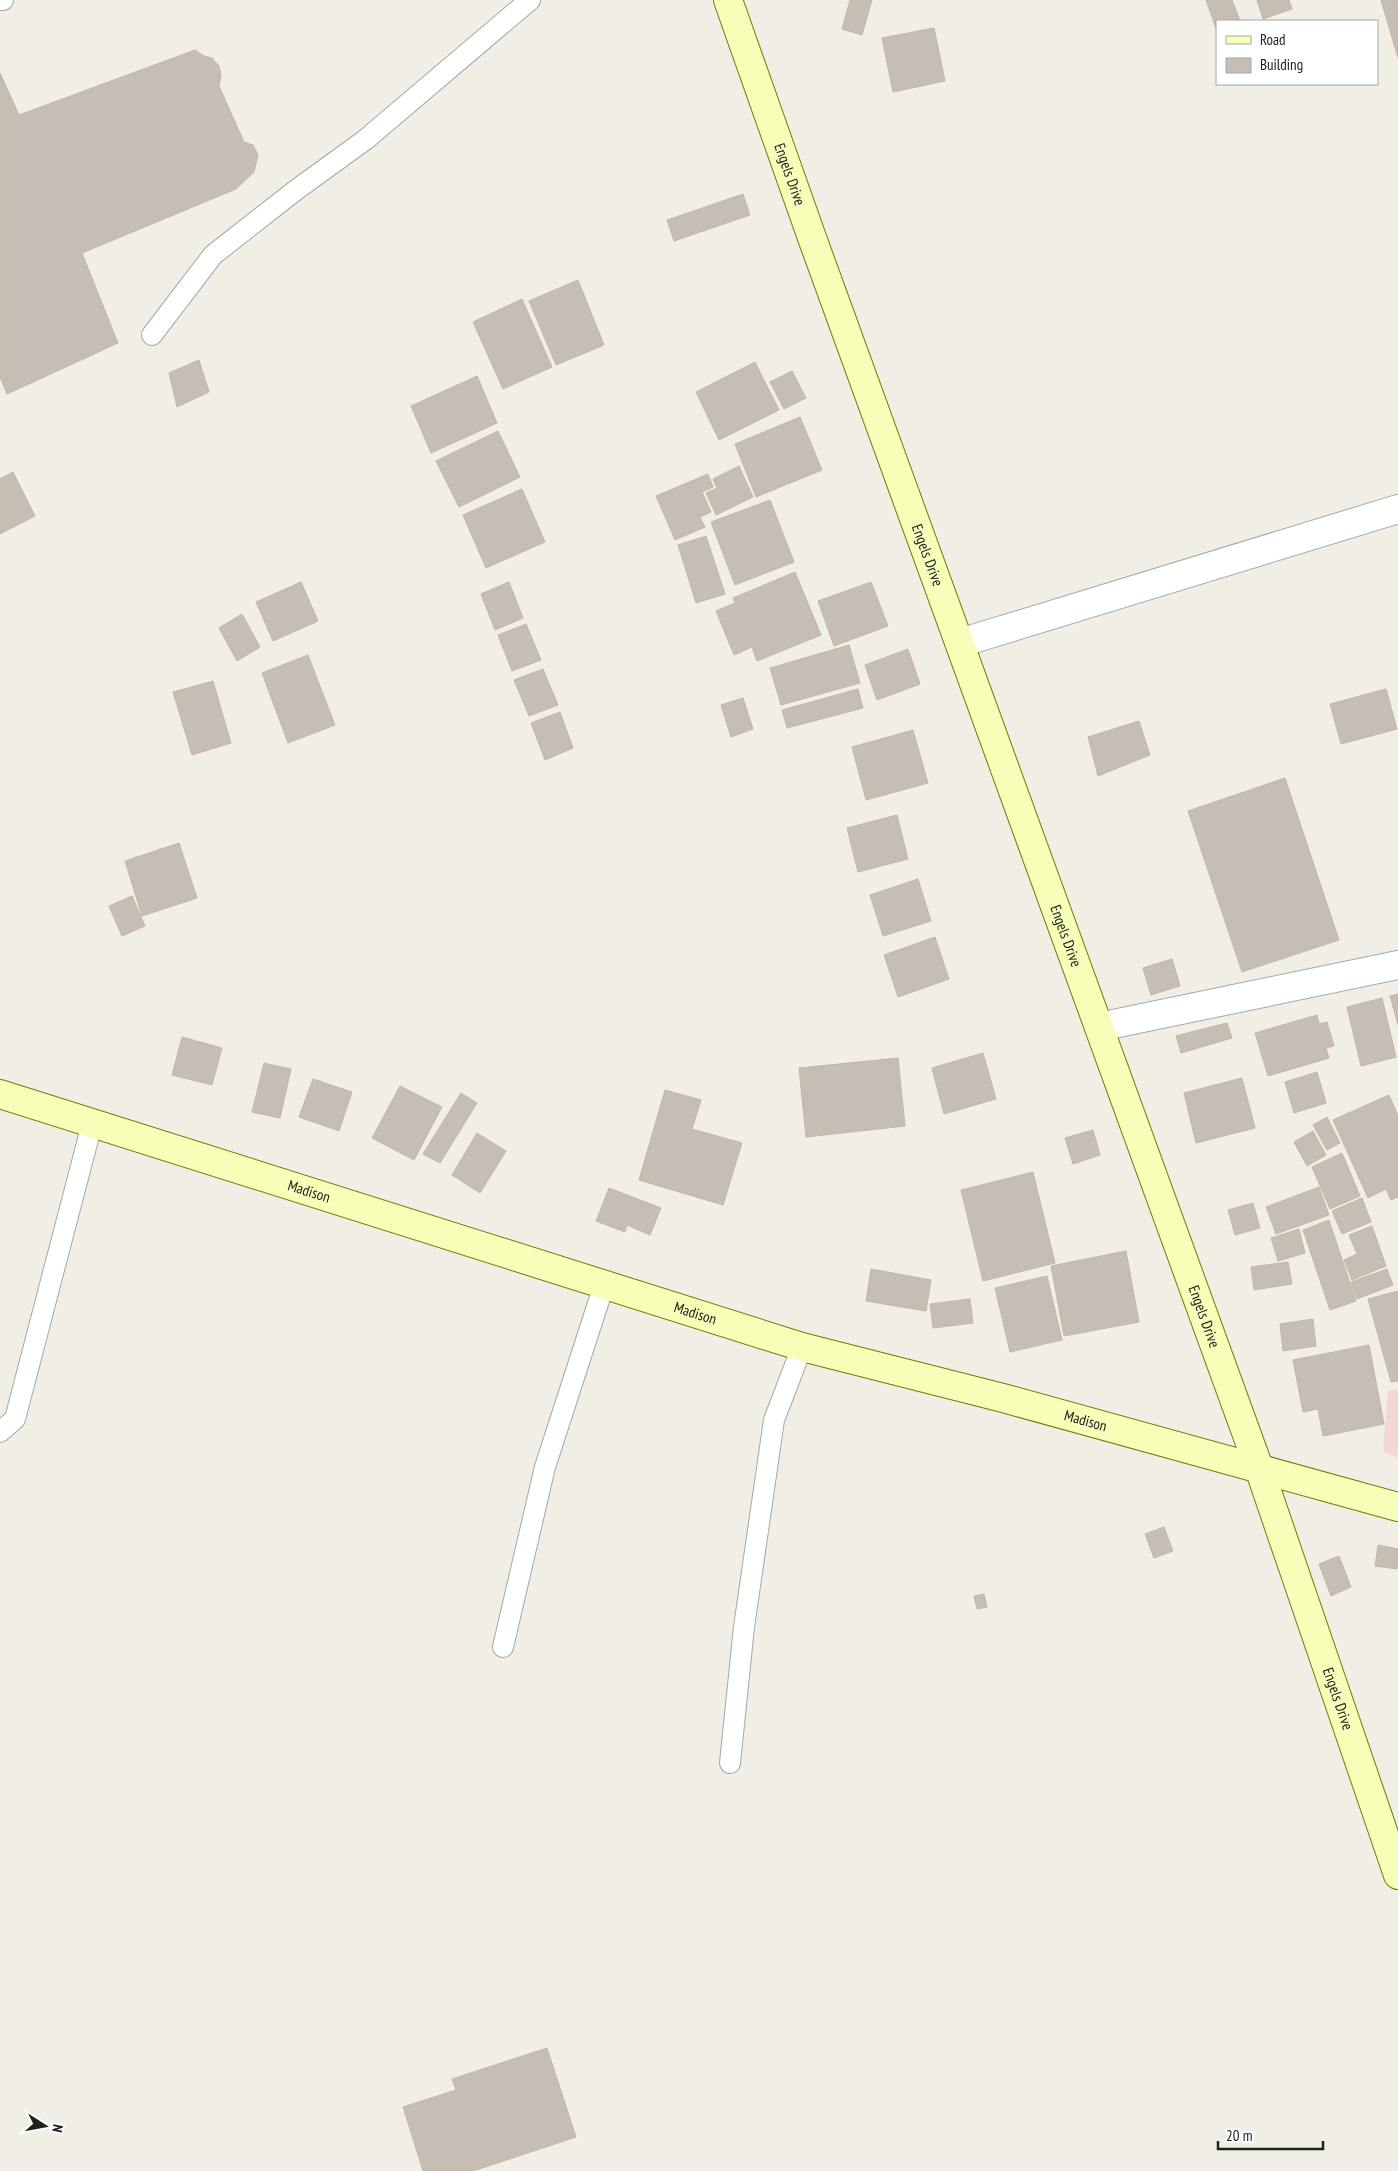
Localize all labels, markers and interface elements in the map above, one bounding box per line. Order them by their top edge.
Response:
legend [1216,20,1378,85]
text: Road [1260,30,1286,49]
text: Building [1260,55,1303,74]
street label: Engels Drive [770,141,810,208]
street label: Engels Drive [908,521,948,589]
street label: Engels Drive [1046,902,1086,969]
street label: Madison [286,1175,333,1207]
street label: Engels Drive [1184,1283,1224,1350]
street label: Madison [672,1297,719,1328]
street label: Madison [1062,1405,1109,1435]
street label: Engels Drive [1319,1665,1358,1732]
north arrow [20,2101,70,2151]
scale bar [1218,2118,1323,2150]
text: N [48,2123,67,2134]
text: 20 m [1226,2126,1252,2145]

